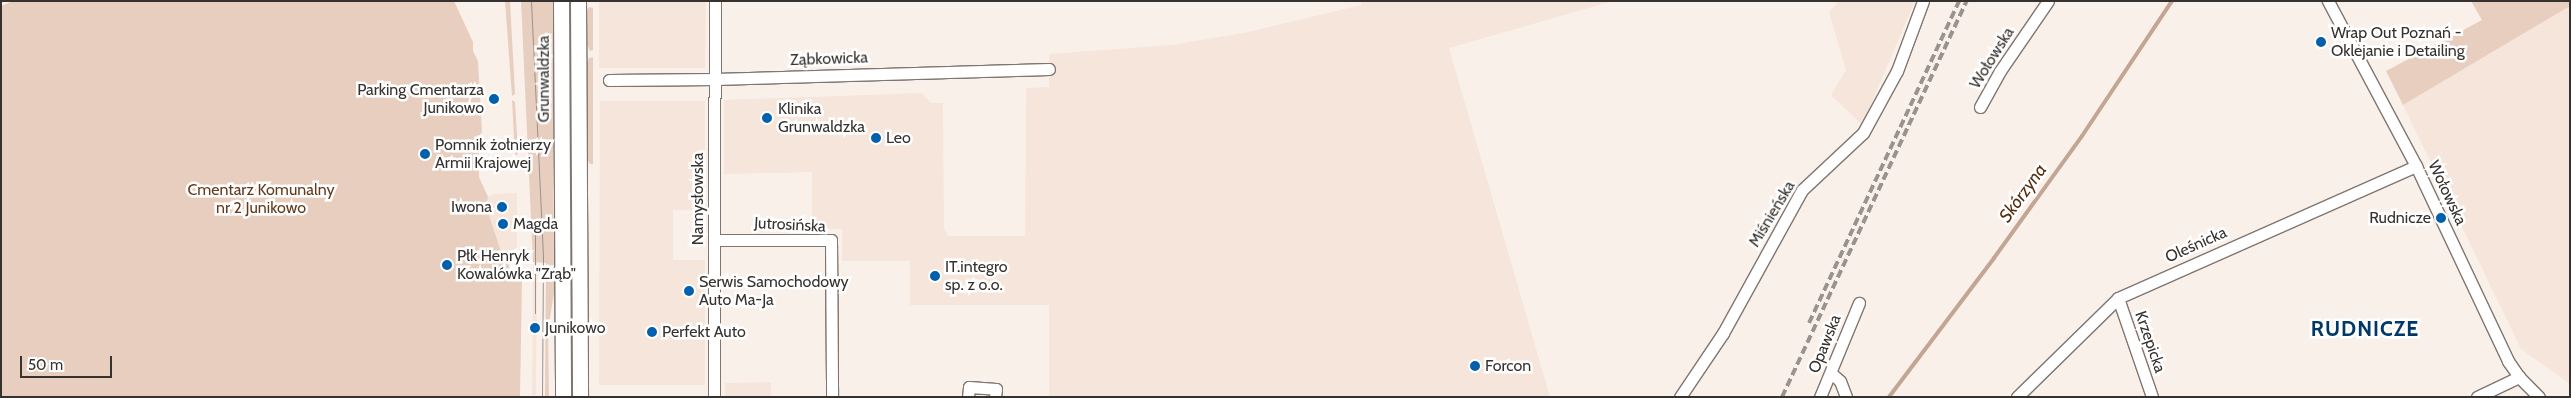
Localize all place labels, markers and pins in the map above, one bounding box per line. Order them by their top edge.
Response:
place label: Wrap Out Poznań - Oklejanie i Detailing [2331,23,2465,61]
marker: Wrap Out Poznań - Oklejanie i Detailing [2315,36,2327,48]
place label: Parking Cmentarza Junikowo [357,80,484,118]
marker: Parking Cmentarza Junikowo [488,93,500,105]
place label: Klinika Grunwaldzka [778,99,865,137]
marker: Klinika Grunwaldzka [760,111,774,125]
place label: Leo [886,128,911,148]
marker: Leo [870,132,882,144]
place label: Pomnik żołnierzy Armii Krajowej [435,135,551,173]
marker: Pomnik żołnierzy Armii Krajowej [419,148,431,160]
place label: Iwona [451,197,492,217]
marker: Iwona [496,201,508,213]
place label: Rudnicze [2369,208,2431,228]
marker: Rudnicze [2435,212,2447,224]
place label: Magda [513,214,558,234]
marker: Magda [497,218,509,230]
place label: Płk Henryk Kowalówka "Zrąb" [457,246,576,284]
place label: IT.integro sp. z o.o. [945,257,1008,295]
marker: Płk Henryk Kowalówka "Zrąb" [441,259,453,271]
marker: IT.integro sp. z o.o. [929,270,941,282]
place label: Serwis Samochodowy Auto Ma-Ja [699,272,849,310]
marker: Serwis Samochodowy Auto Ma-Ja [683,285,695,297]
place label: Junikowo [545,318,605,338]
marker: Junikowo [529,322,541,334]
place label: Perfekt Auto [662,322,746,342]
marker: Perfekt Auto [646,326,658,338]
place label: Forcon [1485,356,1531,376]
marker: Forcon [1469,360,1481,372]

